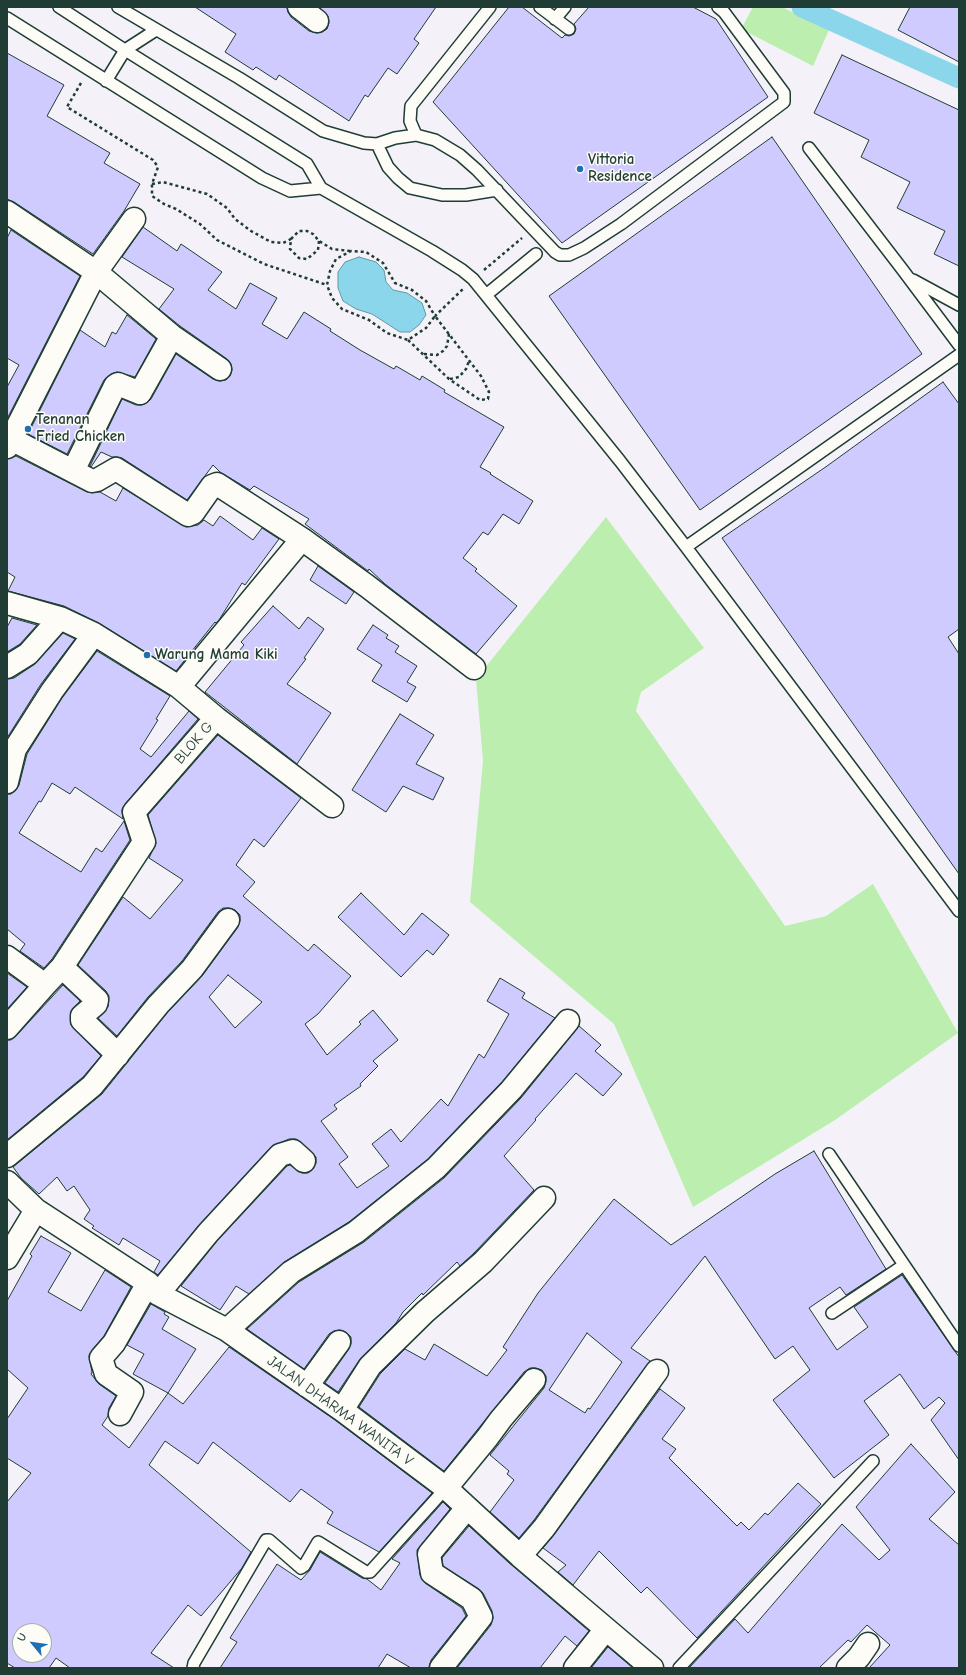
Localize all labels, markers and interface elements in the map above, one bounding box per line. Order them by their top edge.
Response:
place label: Vittoria Residence [588,151,652,186]
marker: Vittoria Residence [575,164,585,174]
place label: Tenanan Fried Chicken [36,411,125,446]
marker: Tenanan Fried Chicken [23,424,33,434]
place label: Warung Mama Kiki [155,646,278,664]
marker: Warung Mama Kiki [142,650,152,660]
street label: BLOK G [171,718,217,768]
street label: JALAN DHARMA WANITA V [264,1352,416,1470]
north arrow [12,1623,52,1663]
text: U [14,1631,29,1644]

